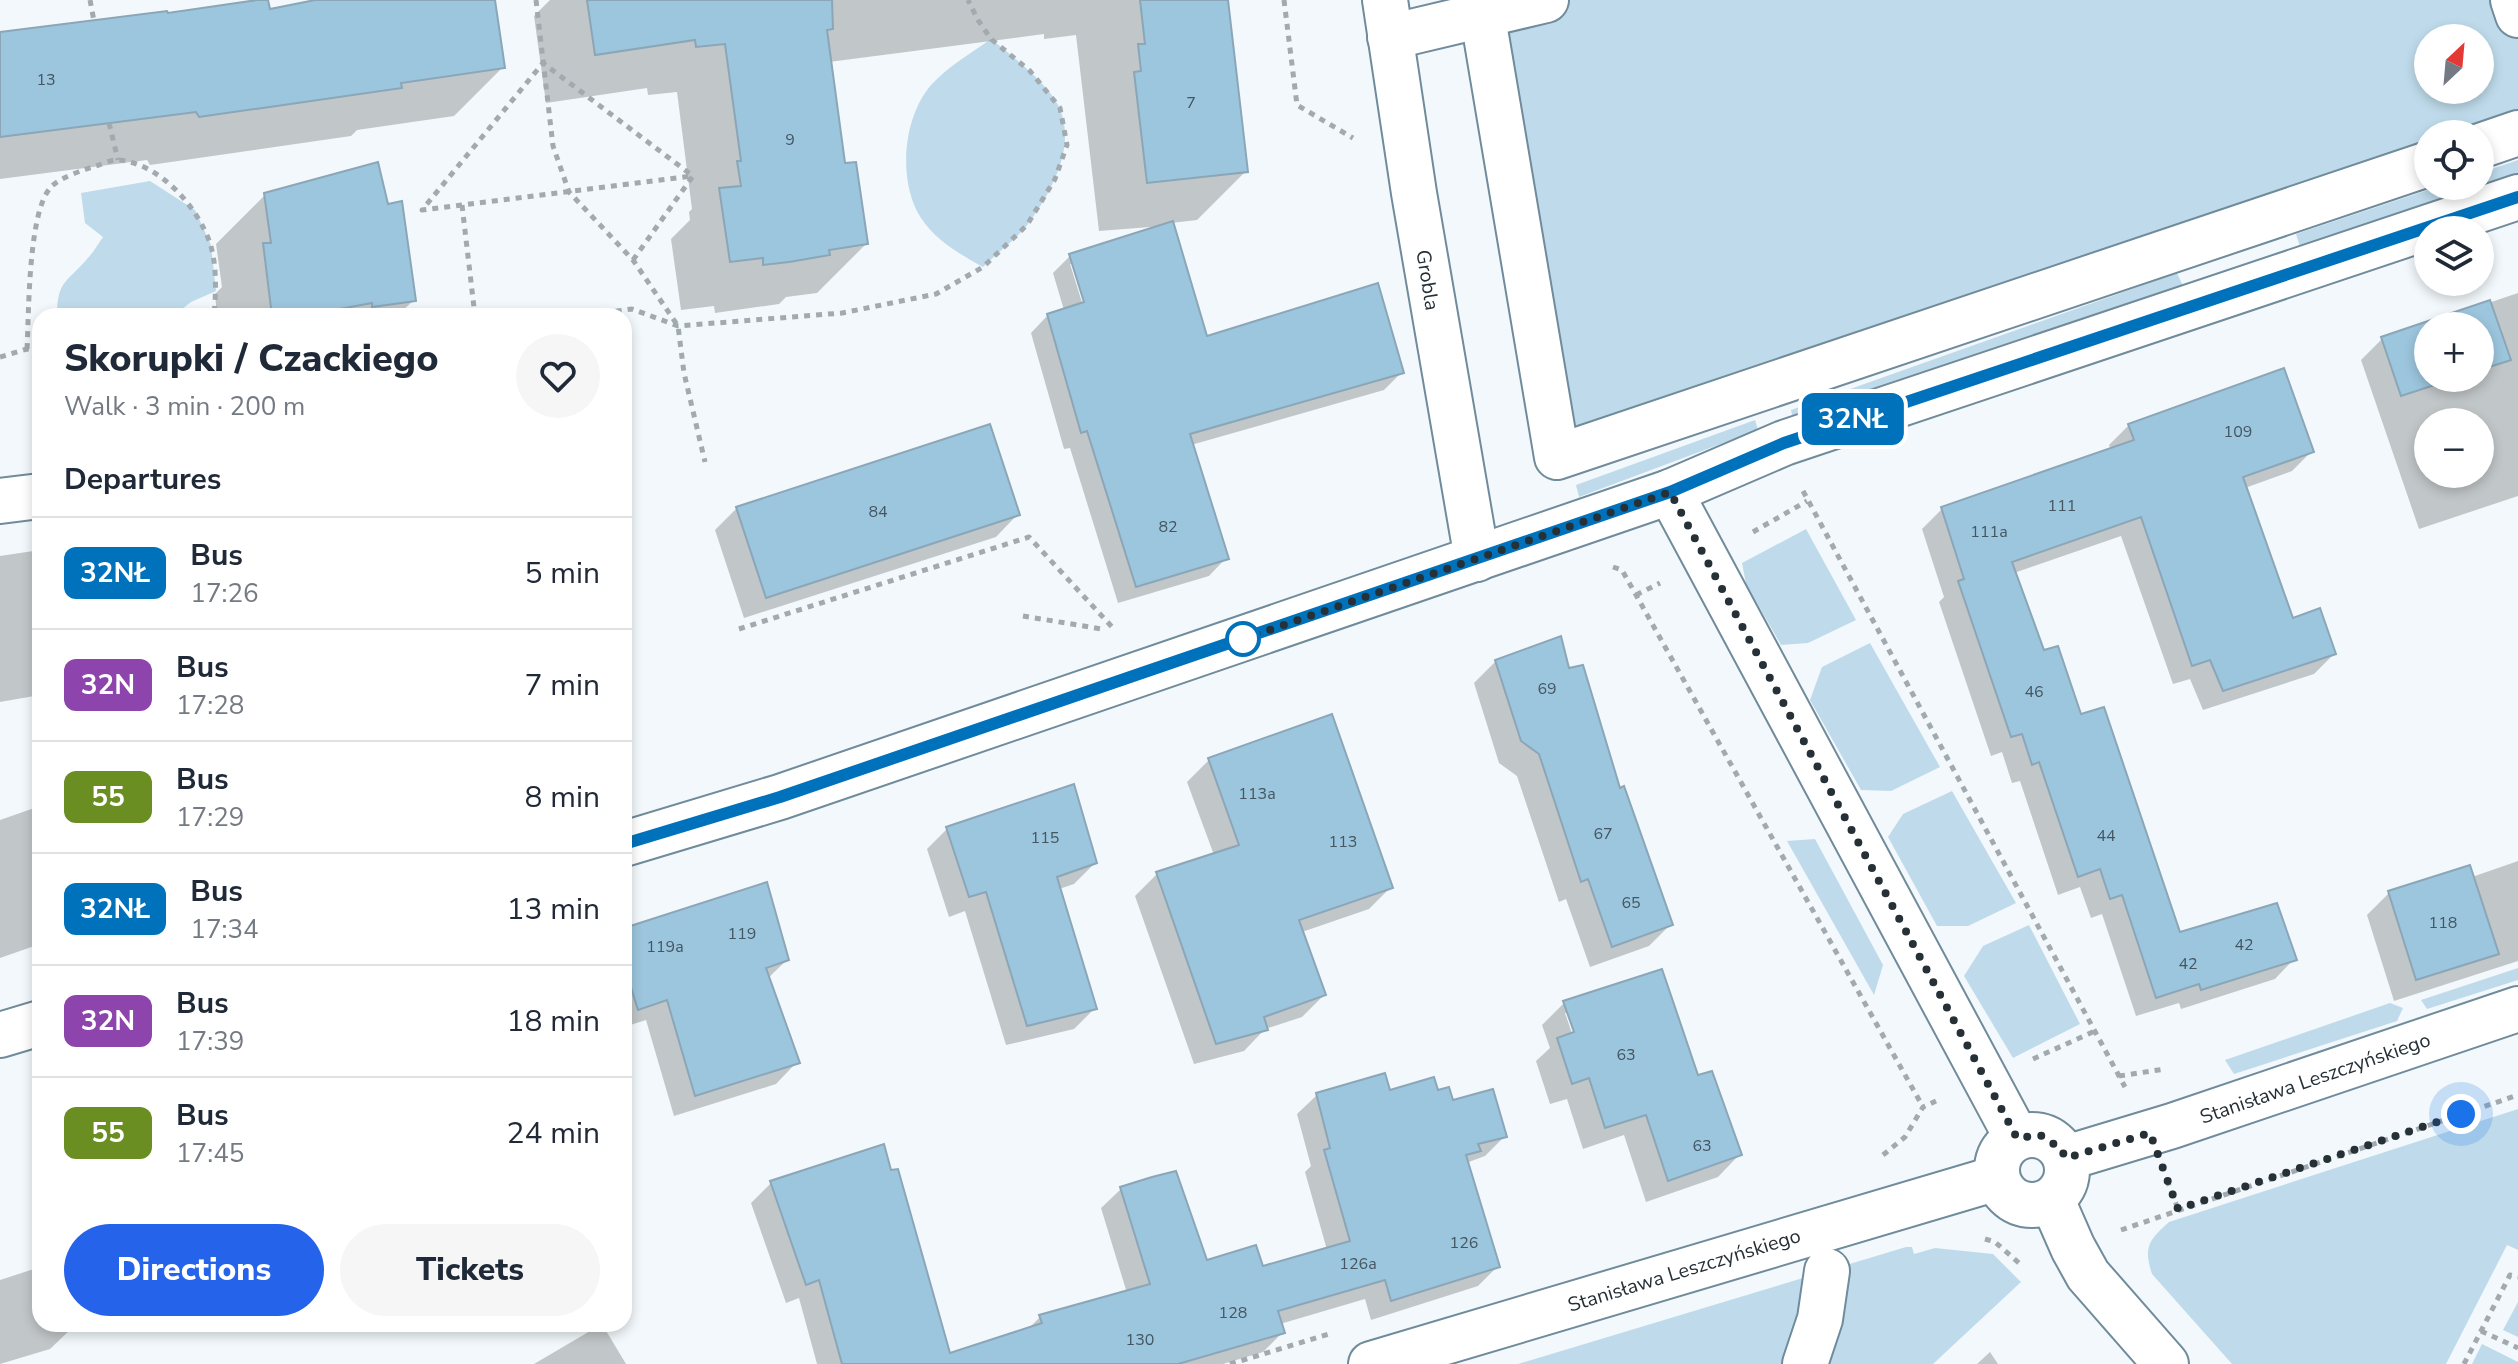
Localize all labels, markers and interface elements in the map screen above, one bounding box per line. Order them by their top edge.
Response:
north arrow [2414,24,2494,104]
map controls [2414,24,2494,488]
house number: 13 [36,69,56,91]
house number: 7 [1186,92,1196,114]
button: locate [2414,120,2494,200]
house number: 9 [785,129,795,151]
button: layers [2414,216,2494,296]
street label: Grobla [1409,248,1446,312]
button: + [2414,312,2494,392]
text: Skorupki / Czackiego [64,333,439,384]
button: heart [516,334,600,418]
text: Walk · 3 min · 200 m [64,389,305,424]
line badge: 32NŁ [1797,393,1909,445]
text: 32NŁ [1818,400,1888,438]
button: − [2414,408,2494,488]
house number: 109 [2224,421,2252,443]
text: Departures [64,459,221,500]
house number: 111 [2048,495,2076,517]
house number: 84 [868,501,888,523]
house number: 82 [1158,516,1178,538]
house number: 111a [1970,521,2008,543]
text: Bus [190,535,243,576]
text: 5 min [525,553,600,594]
text: 32NŁ [80,554,150,592]
text: 17:26 [190,576,259,611]
unlabelled marker [1226,622,1260,656]
text: Bus [176,647,229,688]
text: 7 min [525,665,600,706]
text: 32N [81,666,135,704]
house number: 69 [1537,678,1557,700]
house number: 46 [2024,681,2044,703]
text: 17:28 [176,688,244,723]
text: Bus [176,759,229,800]
text: 8 min [525,777,600,818]
text: 55 [91,778,125,816]
house number: 113a [1238,783,1276,805]
text: 17:29 [176,800,244,835]
house number: 67 [1593,823,1613,845]
house number: 44 [2096,825,2116,847]
house number: 115 [1031,827,1059,849]
house number: 113 [1329,831,1357,853]
text: Bus [190,871,243,912]
text: 13 min [507,889,600,930]
text: 32NŁ [80,890,150,928]
house number: 65 [1621,892,1641,914]
text: 17:34 [190,912,259,947]
house number: 118 [2429,912,2457,934]
house number: 119 [728,923,756,945]
house number: 42 [2234,934,2254,956]
house number: 119a [646,936,684,958]
house number: 42 [2178,953,2198,975]
text: Bus [176,983,229,1024]
text: 18 min [507,1001,600,1042]
text: 32N [81,1002,135,1040]
text: 17:39 [176,1024,244,1059]
street label: Stanisława Leszczyńskiego [2196,1026,2434,1131]
house number: 63 [1616,1044,1636,1066]
your location [2441,1094,2481,1134]
text: Bus [176,1095,229,1136]
text: 24 min [507,1113,600,1154]
text: 55 [91,1114,125,1152]
house number: 63 [1692,1135,1712,1157]
text: 17:45 [176,1136,244,1171]
street label: Stanisława Leszczyńskiego [1564,1222,1804,1319]
button: Directions [64,1224,324,1316]
button: Tickets [340,1224,600,1316]
house number: 126 [1450,1232,1478,1254]
house number: 126a [1339,1253,1377,1275]
house number: 128 [1219,1302,1247,1324]
house number: 130 [1126,1329,1154,1351]

